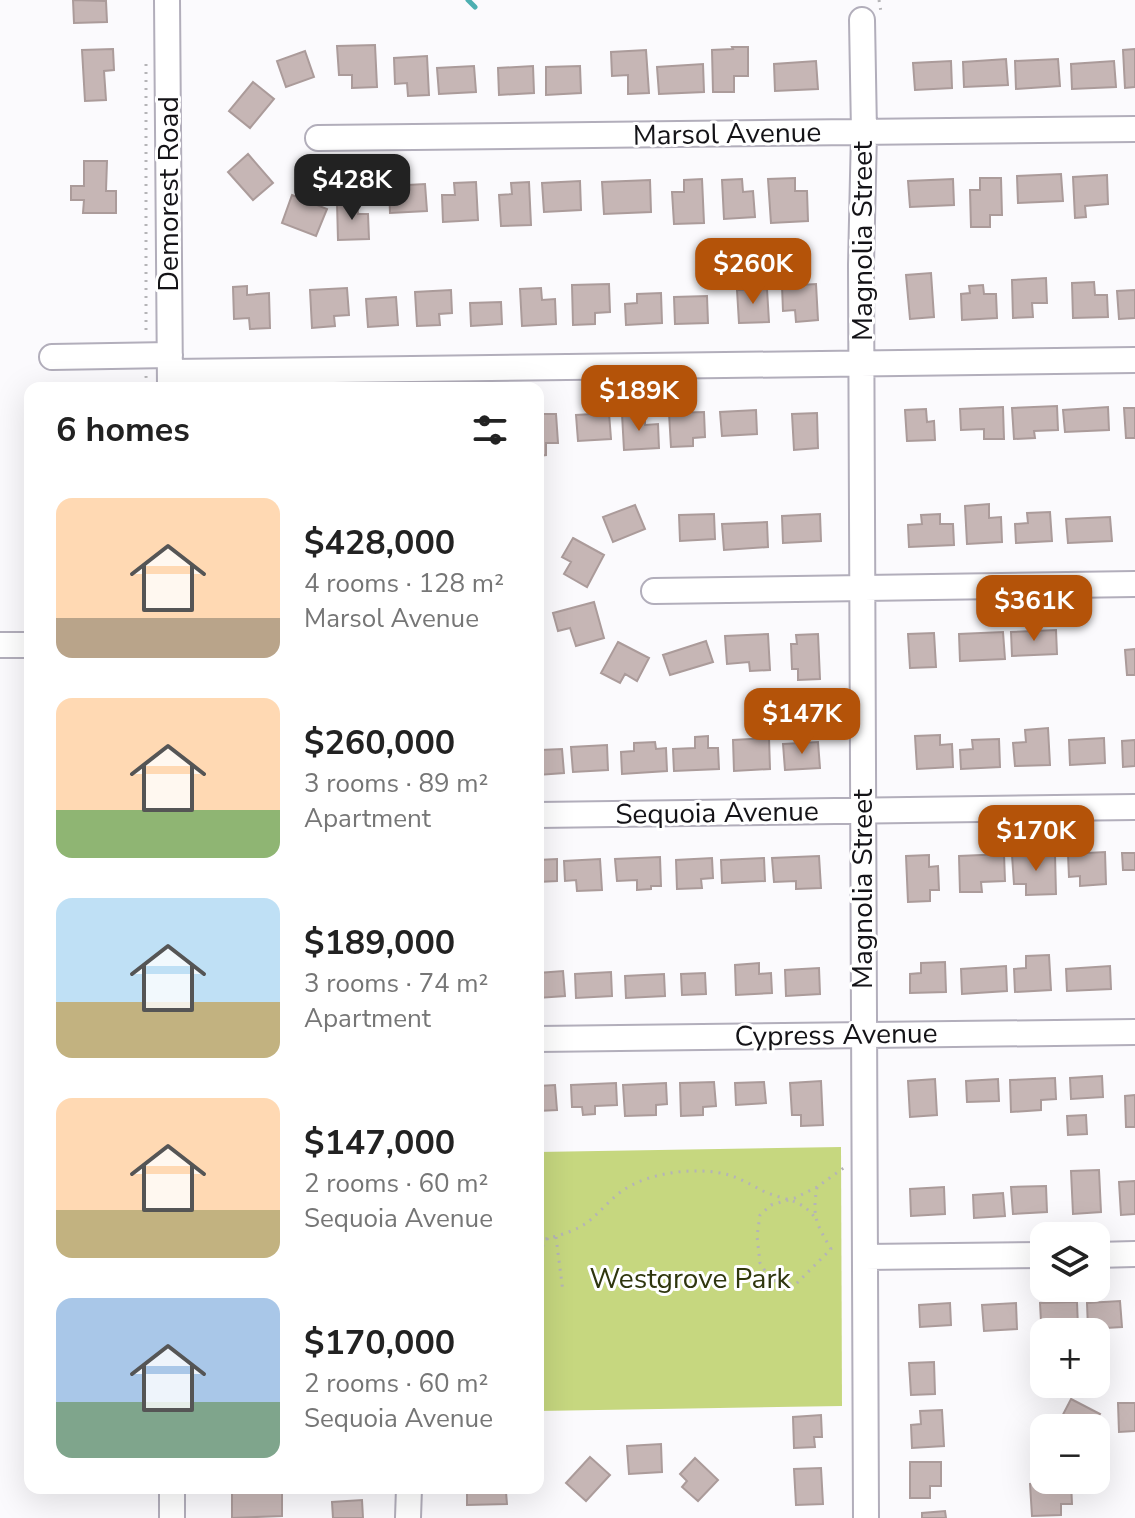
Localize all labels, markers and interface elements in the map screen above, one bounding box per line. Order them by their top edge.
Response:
street label: Demorest Road [150,96,188,292]
street label: Marsol Avenue [632,113,822,155]
street label: Magnolia Street [844,141,882,341]
pin: $428K [296,154,408,222]
text: $428K [312,162,392,197]
pin: $260K [697,238,809,306]
text: $260K [713,246,793,281]
pin: $189K [583,365,695,433]
text: $189K [599,373,679,408]
text: 6 homes [56,407,190,453]
icon: filters [468,408,512,452]
text: $428,000 [304,520,455,566]
icon: home [120,530,216,626]
text: 4 rooms · 128 m² [304,566,504,601]
pin: $361K [978,575,1090,643]
text: $361K [994,583,1074,618]
text: Marsol Avenue [304,601,479,636]
pin: $147K [746,688,858,756]
text: $147K [762,696,842,731]
text: $260,000 [304,720,455,766]
icon: home [120,730,216,826]
text: 3 rooms · 89 m² [304,766,488,801]
street label: Magnolia Street [844,789,882,989]
street label: Sequoia Avenue [615,792,819,834]
text: Apartment [304,801,431,836]
pin: $170K [980,805,1092,873]
text: $170K [996,813,1076,848]
text: $189,000 [304,920,455,966]
icon: home [120,930,216,1026]
text: 3 rooms · 74 m² [304,966,488,1001]
text: Apartment [304,1001,431,1036]
street label: Cypress Avenue [734,1014,938,1056]
text: $147,000 [304,1120,455,1166]
icon: home [120,1130,216,1226]
text: 2 rooms · 60 m² [304,1166,488,1201]
text: Sequoia Avenue [304,1201,493,1236]
map controls [1030,1222,1110,1494]
button: layers [1030,1222,1110,1302]
park label: Westgrove Park [590,1260,791,1298]
button: + [1030,1318,1110,1398]
text: $170,000 [304,1320,455,1366]
icon: home [120,1330,216,1426]
text: 2 rooms · 60 m² [304,1366,488,1401]
text: Sequoia Avenue [304,1401,493,1436]
button: − [1030,1414,1110,1494]

